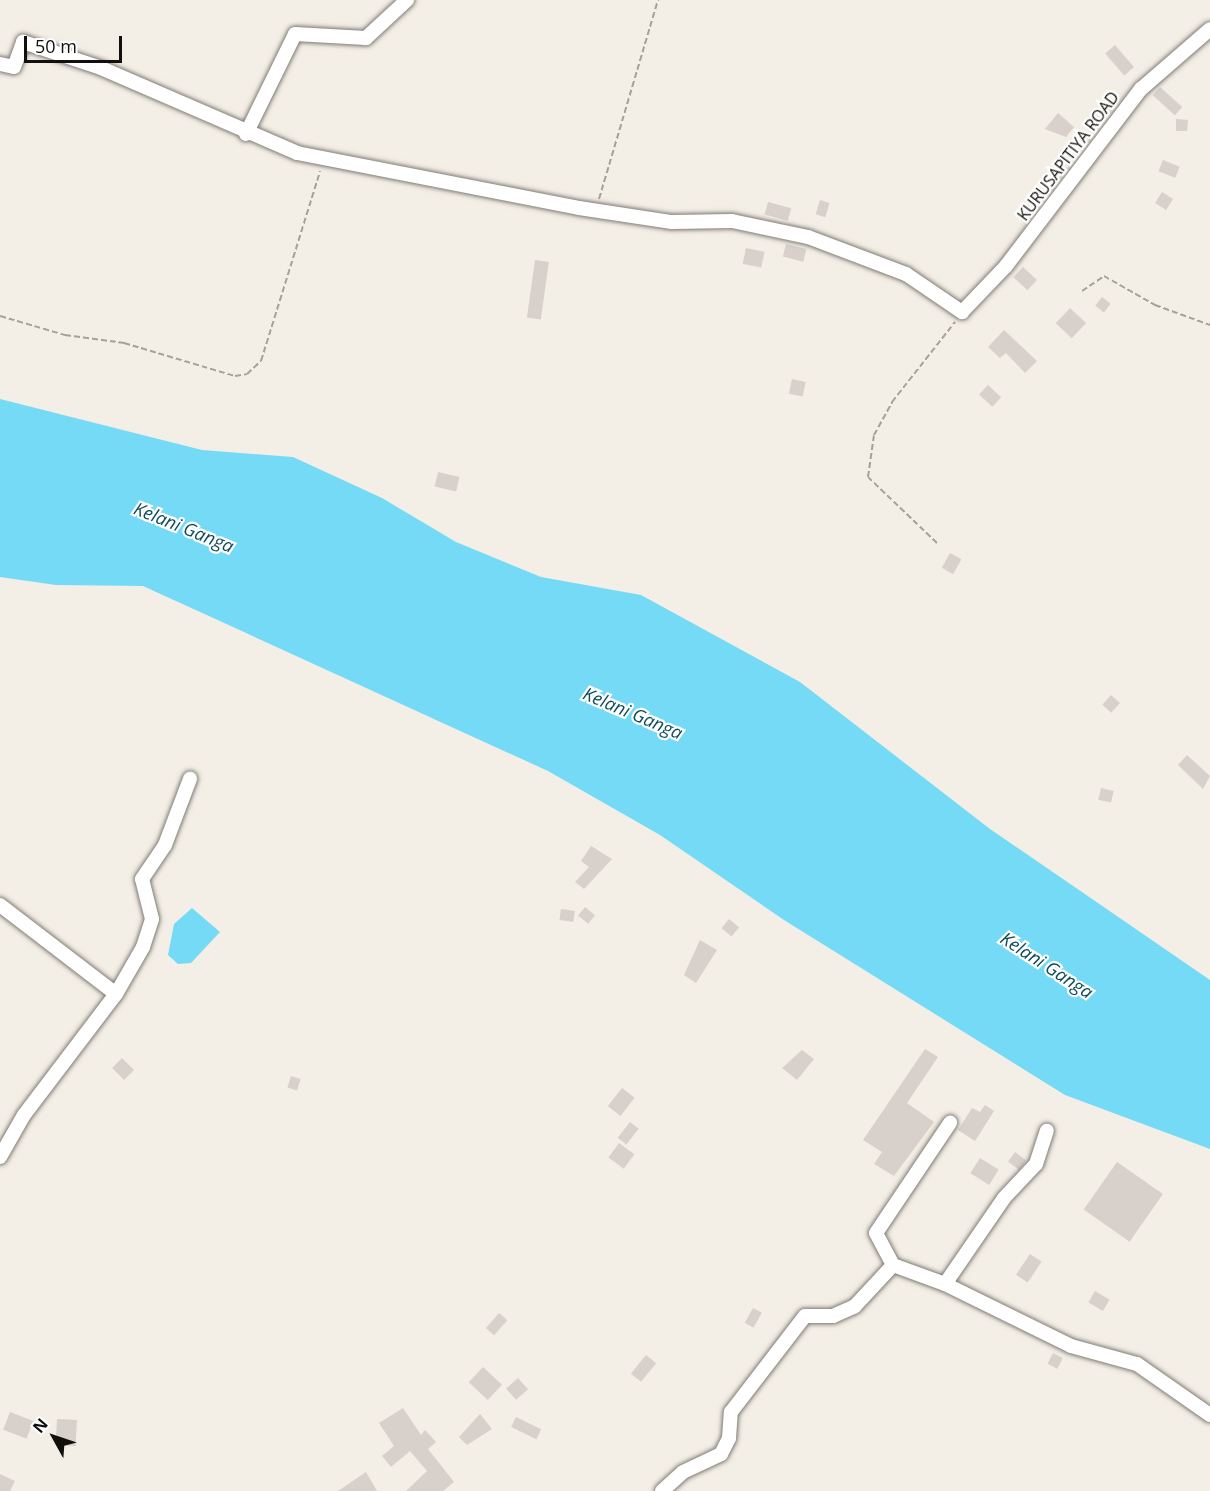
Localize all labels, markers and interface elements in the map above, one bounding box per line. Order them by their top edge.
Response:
scale bar [27,24,124,62]
text: 50 m [35,34,77,58]
street label: KURUSAPITIYA ROAD [1013,88,1123,224]
water label: Kelani Ganga [131,497,237,557]
water label: Kelani Ganga [580,682,686,744]
water label: Kelani Ganga [997,927,1097,1003]
north arrow [24,1407,84,1467]
text: N [28,1413,53,1437]

